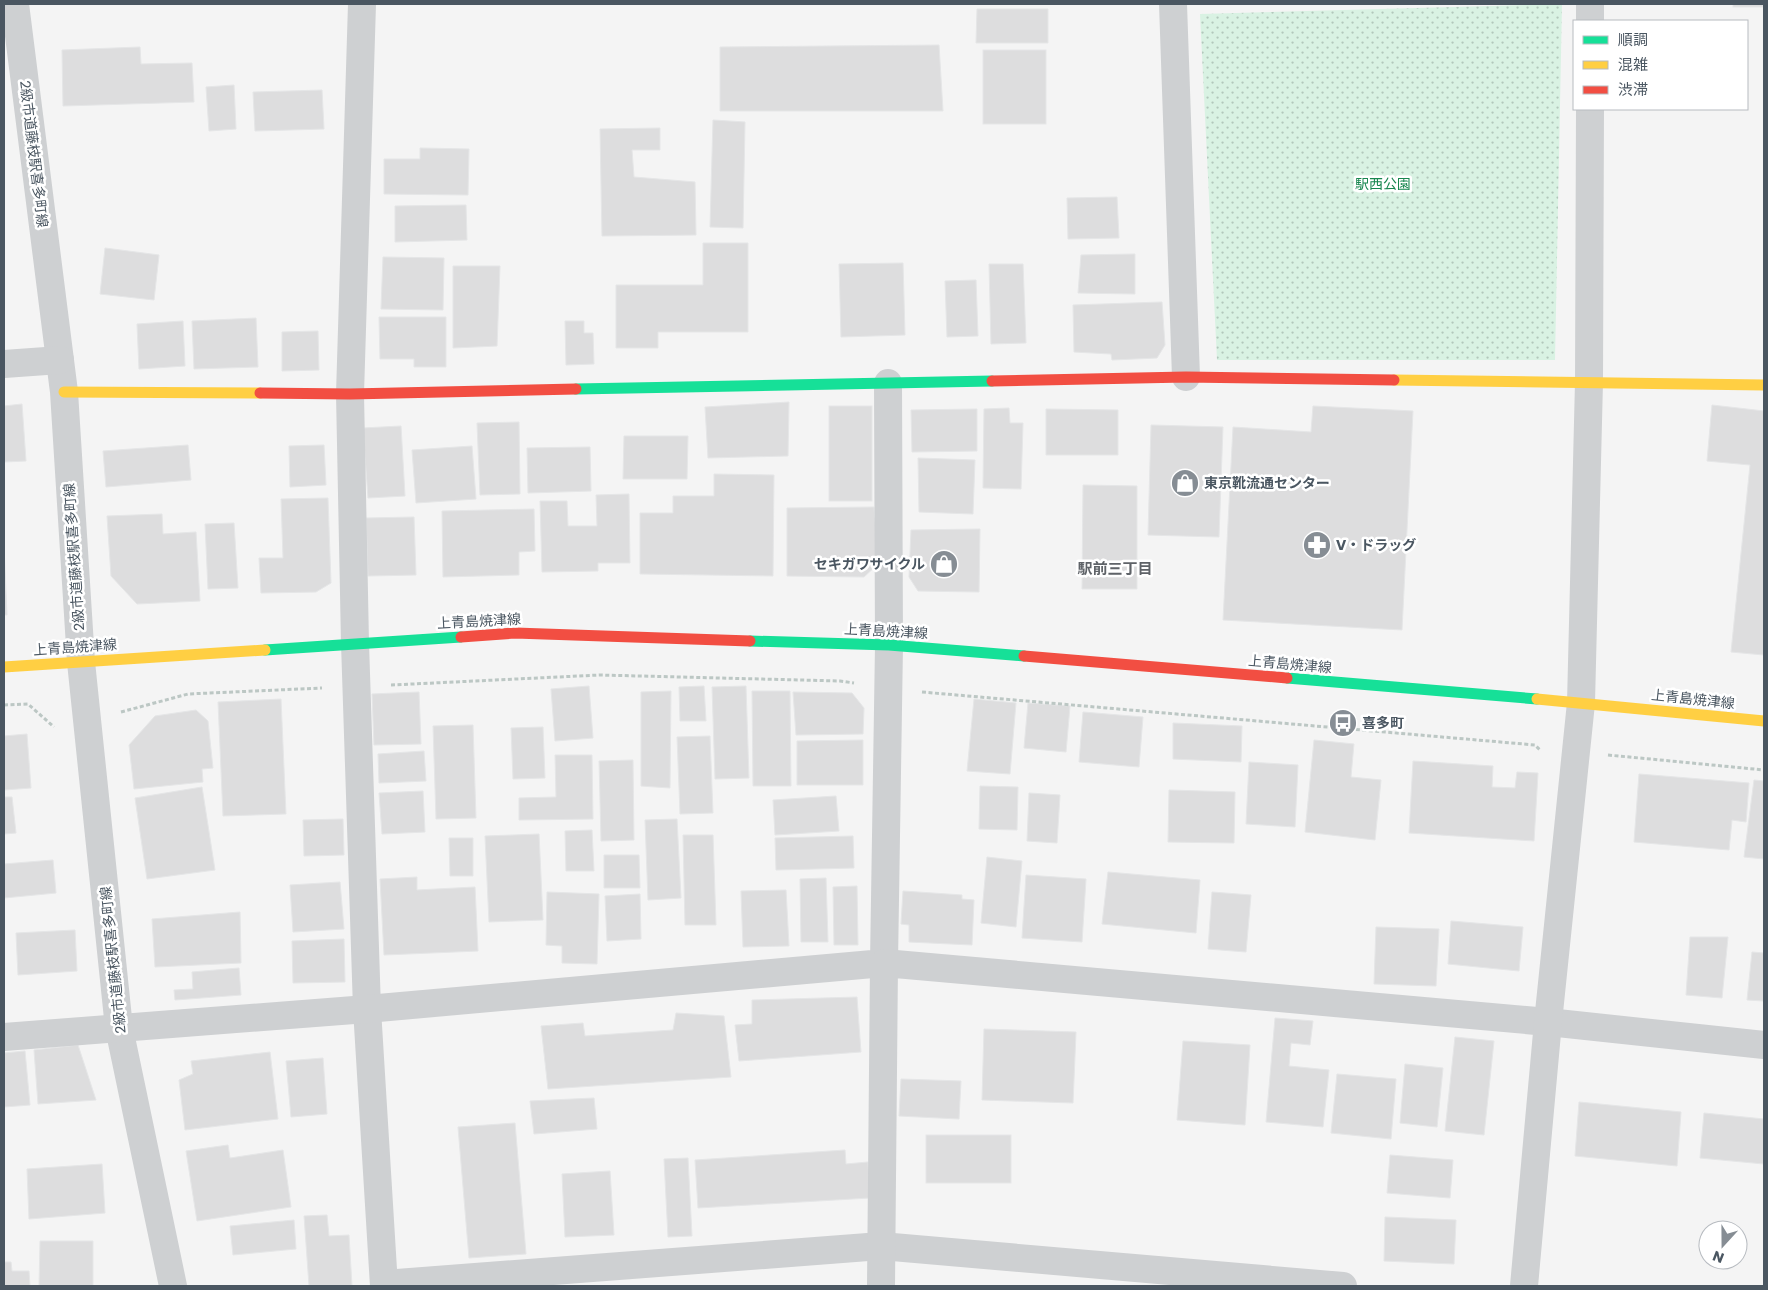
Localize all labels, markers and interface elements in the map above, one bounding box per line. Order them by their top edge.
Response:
legend [1573,20,1748,110]
text: 順調 [1618,29,1648,50]
text: 混雑 [1618,54,1648,75]
street label: 2級市道藤枝駅喜多町線 [15,79,53,229]
text: 渋滞 [1618,79,1648,100]
park label: 駅西公園 [1355,174,1411,194]
shop icon: 東京靴流通センター [1170,468,1200,498]
place label: 東京靴流通センター [1204,473,1330,493]
street label: 2級市道藤枝駅喜多町線 [59,482,89,632]
pharmacy icon: V・ドラッグ [1302,530,1332,560]
place label: V・ドラッグ [1336,535,1416,555]
shop icon: セキガワサイクル [929,549,959,579]
place label: セキガワサイクル [814,554,925,574]
district label: 駅前三丁目 [1077,558,1153,579]
street label: 上青島焼津線 [437,609,521,633]
street label: 上青島焼津線 [844,619,928,643]
street label: 上青島焼津線 [32,634,118,660]
street label: 上青島焼津線 [1247,650,1333,678]
street label: 上青島焼津線 [1650,685,1736,713]
bus stop icon: 喜多町 [1328,708,1358,738]
place label: 喜多町 [1362,713,1404,733]
street label: 2級市道藤枝駅喜多町線 [95,885,131,1035]
north arrow [1698,1220,1748,1270]
text: N [1710,1246,1727,1268]

